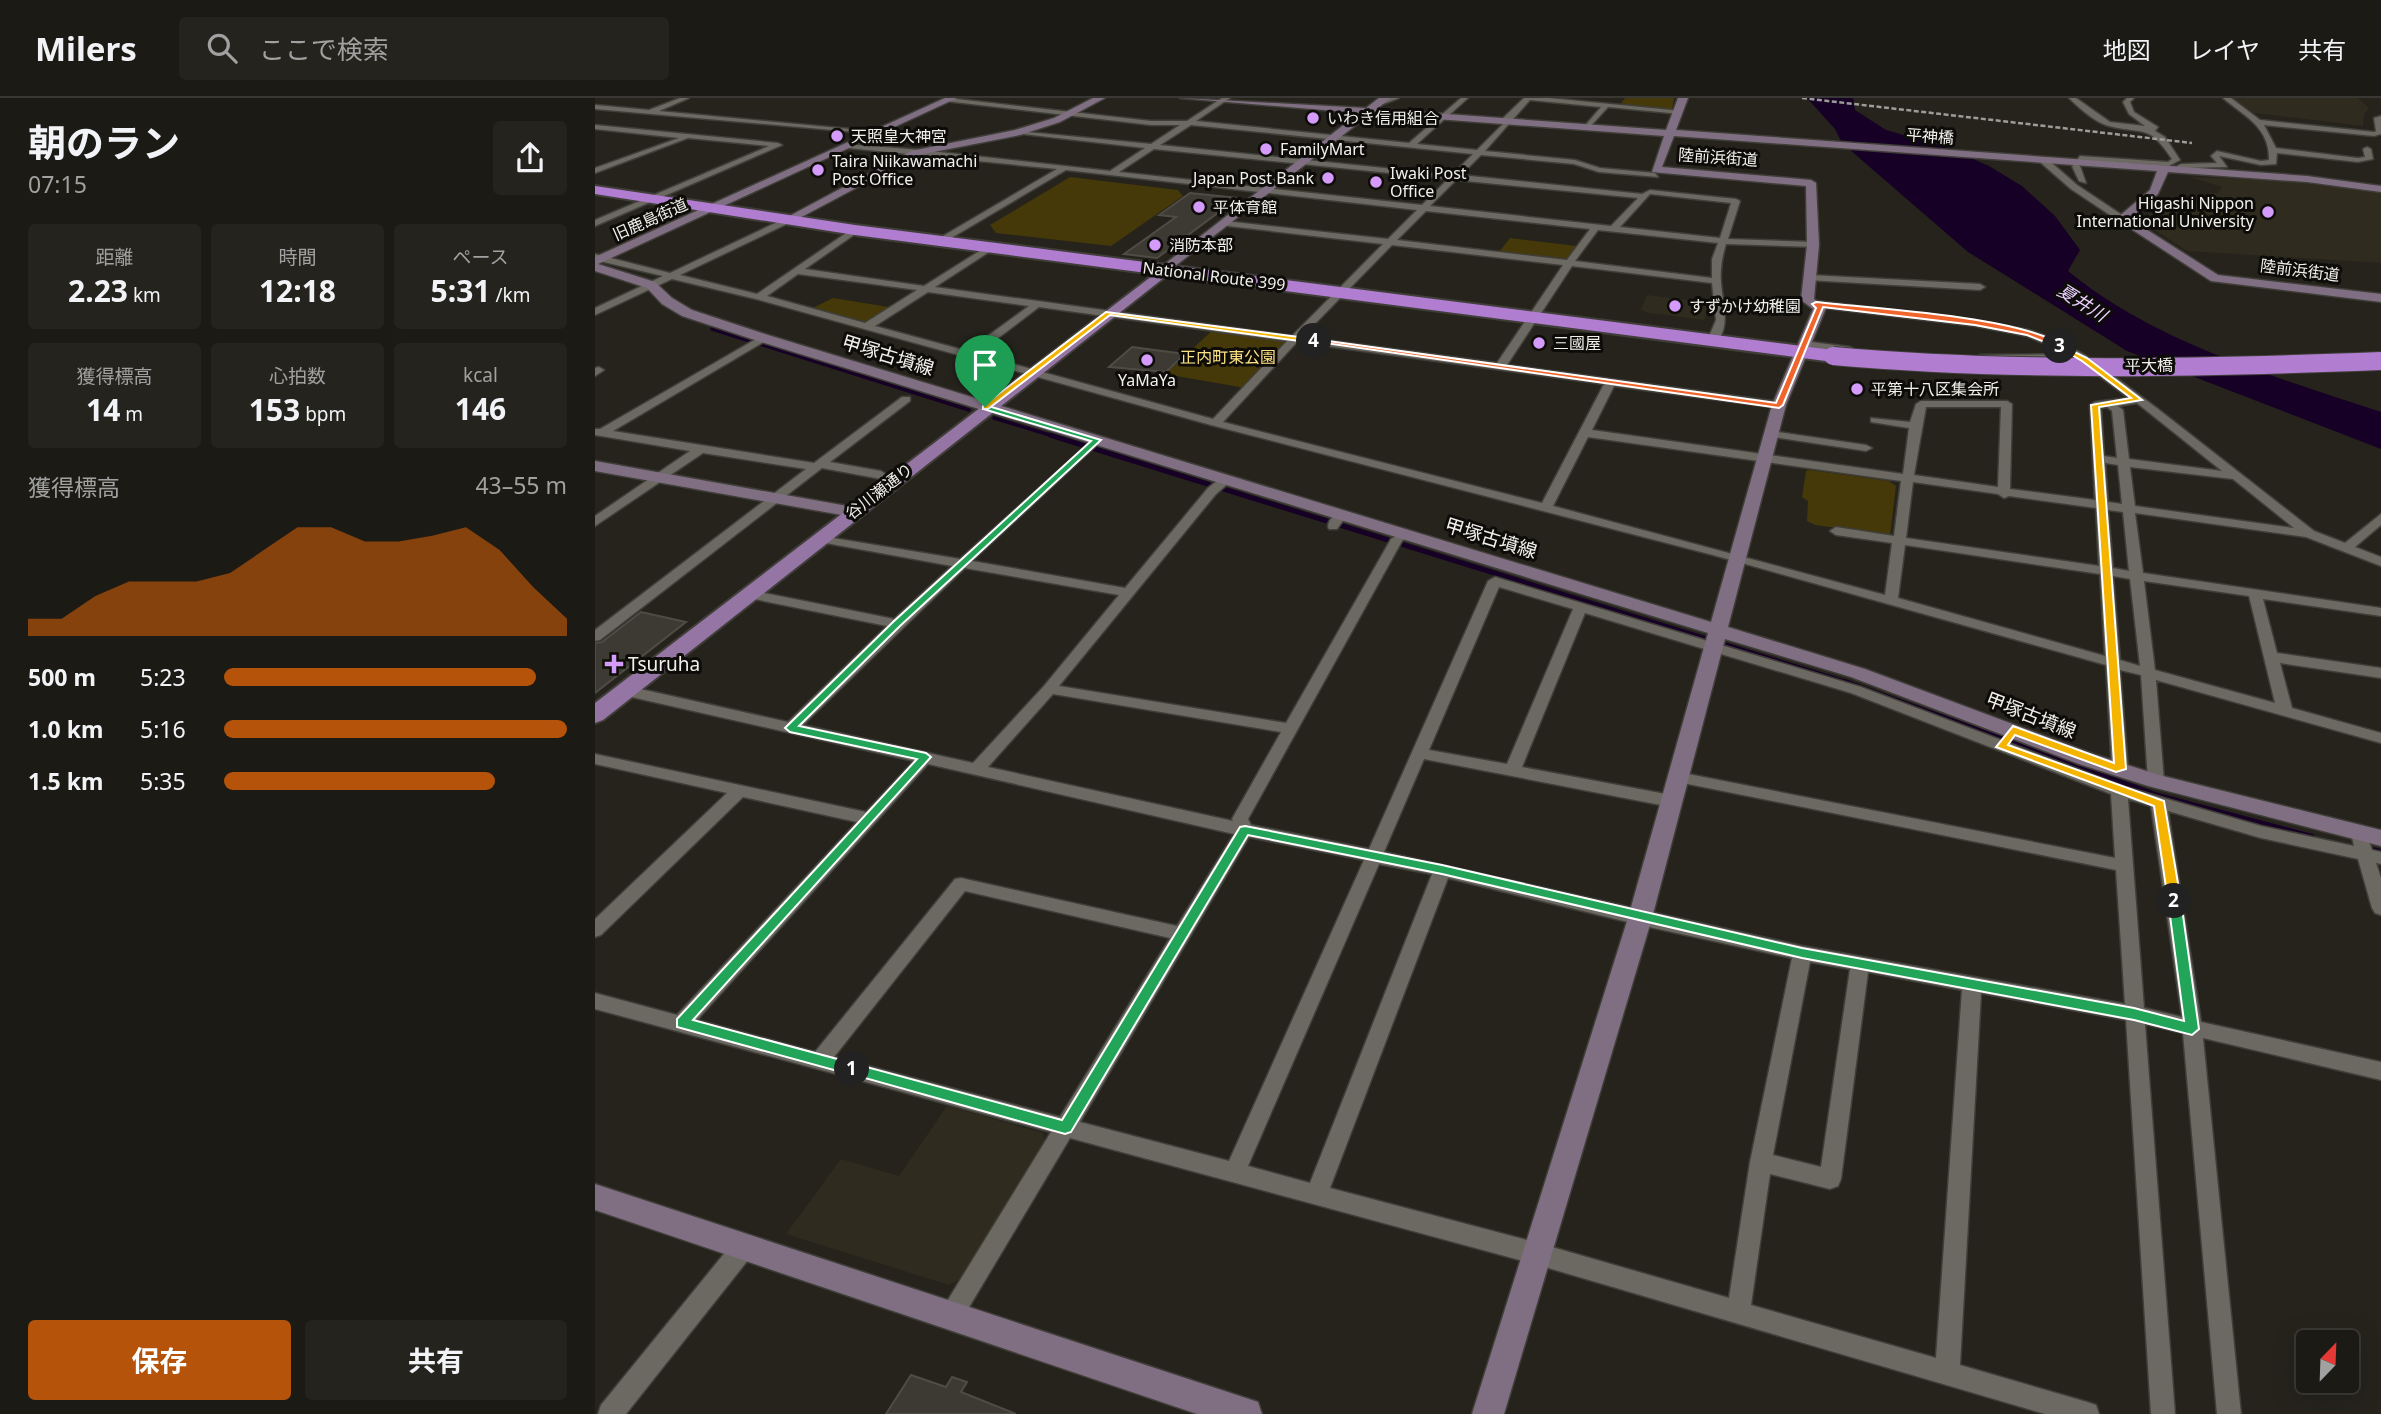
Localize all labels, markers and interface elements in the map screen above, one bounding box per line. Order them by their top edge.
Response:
search box [179,17,669,80]
text: Milers [35,26,137,71]
icon: search [203,29,241,67]
text: ここで検索 [259,31,389,67]
text: 地図 [2103,33,2151,66]
text: レイヤ [2189,33,2260,66]
text: 共有 [2298,33,2346,66]
place label: いわき信用組合 [1327,107,1439,129]
marker: いわき信用組合 [1305,110,1321,126]
text: 朝のラン [28,116,180,168]
button: share [493,121,567,195]
street label: 平神橋 [1905,123,1955,149]
place label: 天照皇大神宮 [851,125,947,147]
marker: 天照皇大神宮 [829,128,845,144]
place label: FamilyMart [1280,138,1365,160]
marker: FamilyMart [1258,141,1274,157]
street label: 陸前浜街道 [1677,143,1759,171]
place label: Taira Niikawamachi Post Office [832,150,977,190]
marker: Taira Niikawamachi Post Office [810,162,826,178]
place label: Iwaki Post Office [1390,162,1467,202]
place label: Japan Post Bank [1191,167,1314,189]
text: 07:15 [28,168,87,200]
marker: Japan Post Bank [1320,170,1336,186]
marker: Iwaki Post Office [1368,174,1384,190]
place label: Higashi Nippon International University [2076,192,2255,232]
street label: 旧鹿島街道 [609,193,691,245]
place label: 平体育館 [1213,196,1277,218]
marker: 平体育館 [1191,199,1207,215]
marker: Higashi Nippon International University [2260,204,2276,220]
place label: 消防本部 [1169,234,1233,256]
marker: 消防本部 [1147,237,1163,253]
text: 距離 [95,244,134,270]
text: 時間 [278,244,317,270]
text: ペース [452,244,509,270]
street label: 陸前浜街道 [2259,254,2341,286]
street label: National Route 399 [1141,256,1287,296]
text: 2.23 [68,270,128,311]
text: 12:18 [259,270,336,311]
text: 5:31 [431,270,491,311]
water label: 夏井川 [2053,278,2113,328]
text: km [128,282,161,308]
text: /km [491,282,530,308]
place label: すずかけ幼稚園 [1689,295,1801,317]
marker: すずかけ幼稚園 [1667,298,1683,314]
pin: 4 [1297,324,1331,358]
text: 4 [1308,327,1319,353]
pin: 3 [2043,328,2077,364]
street label: 甲塚古墳線 [839,329,937,381]
place label: 三國屋 [1553,332,1601,354]
text: 3 [2054,332,2065,358]
pin [955,335,1015,407]
marker: 三國屋 [1531,335,1547,351]
icon: arrive [966,346,1004,384]
park label: 正内町東公園 [1180,346,1276,368]
marker: YaMaYa [1139,352,1155,368]
street label: 平大橋 [2125,354,2173,376]
text: kcal [463,362,498,388]
text: 獲得標高 [76,363,153,389]
text: 心拍数 [269,363,326,389]
place label: YaMaYa [1118,369,1176,391]
place label: 平第十八区集会所 [1871,378,1999,400]
marker: 平第十八区集会所 [1849,381,1865,397]
text: 146 [455,388,506,429]
text: 14 [86,389,120,430]
text: 153 [249,389,300,430]
text: m [120,401,143,427]
text: bpm [300,401,346,427]
street label: 谷川瀬通り [841,458,917,524]
text: 43–55 m [475,469,567,501]
text: 獲得標高 [28,471,120,503]
street label: 甲塚古墳線 [1442,512,1540,564]
place label: Tsuruha [628,651,700,677]
marker: Tsuruha [606,656,622,672]
text: 500 m [28,661,96,693]
text: 5:23 [140,661,186,693]
street label: 甲塚古墳線 [1982,686,2080,744]
text: 1.0 km [28,713,103,745]
text: 5:16 [140,713,186,745]
text: 1.5 km [28,765,103,797]
text: 5:35 [140,765,186,797]
pin: 2 [2157,884,2191,918]
text: 2 [2168,887,2179,913]
pin: 1 [835,1052,869,1086]
text: 1 [846,1055,857,1081]
button: 保存 [28,1320,291,1400]
button: 共有 [305,1320,567,1400]
north arrow [2296,1330,2359,1393]
map controls [2296,1330,2359,1393]

